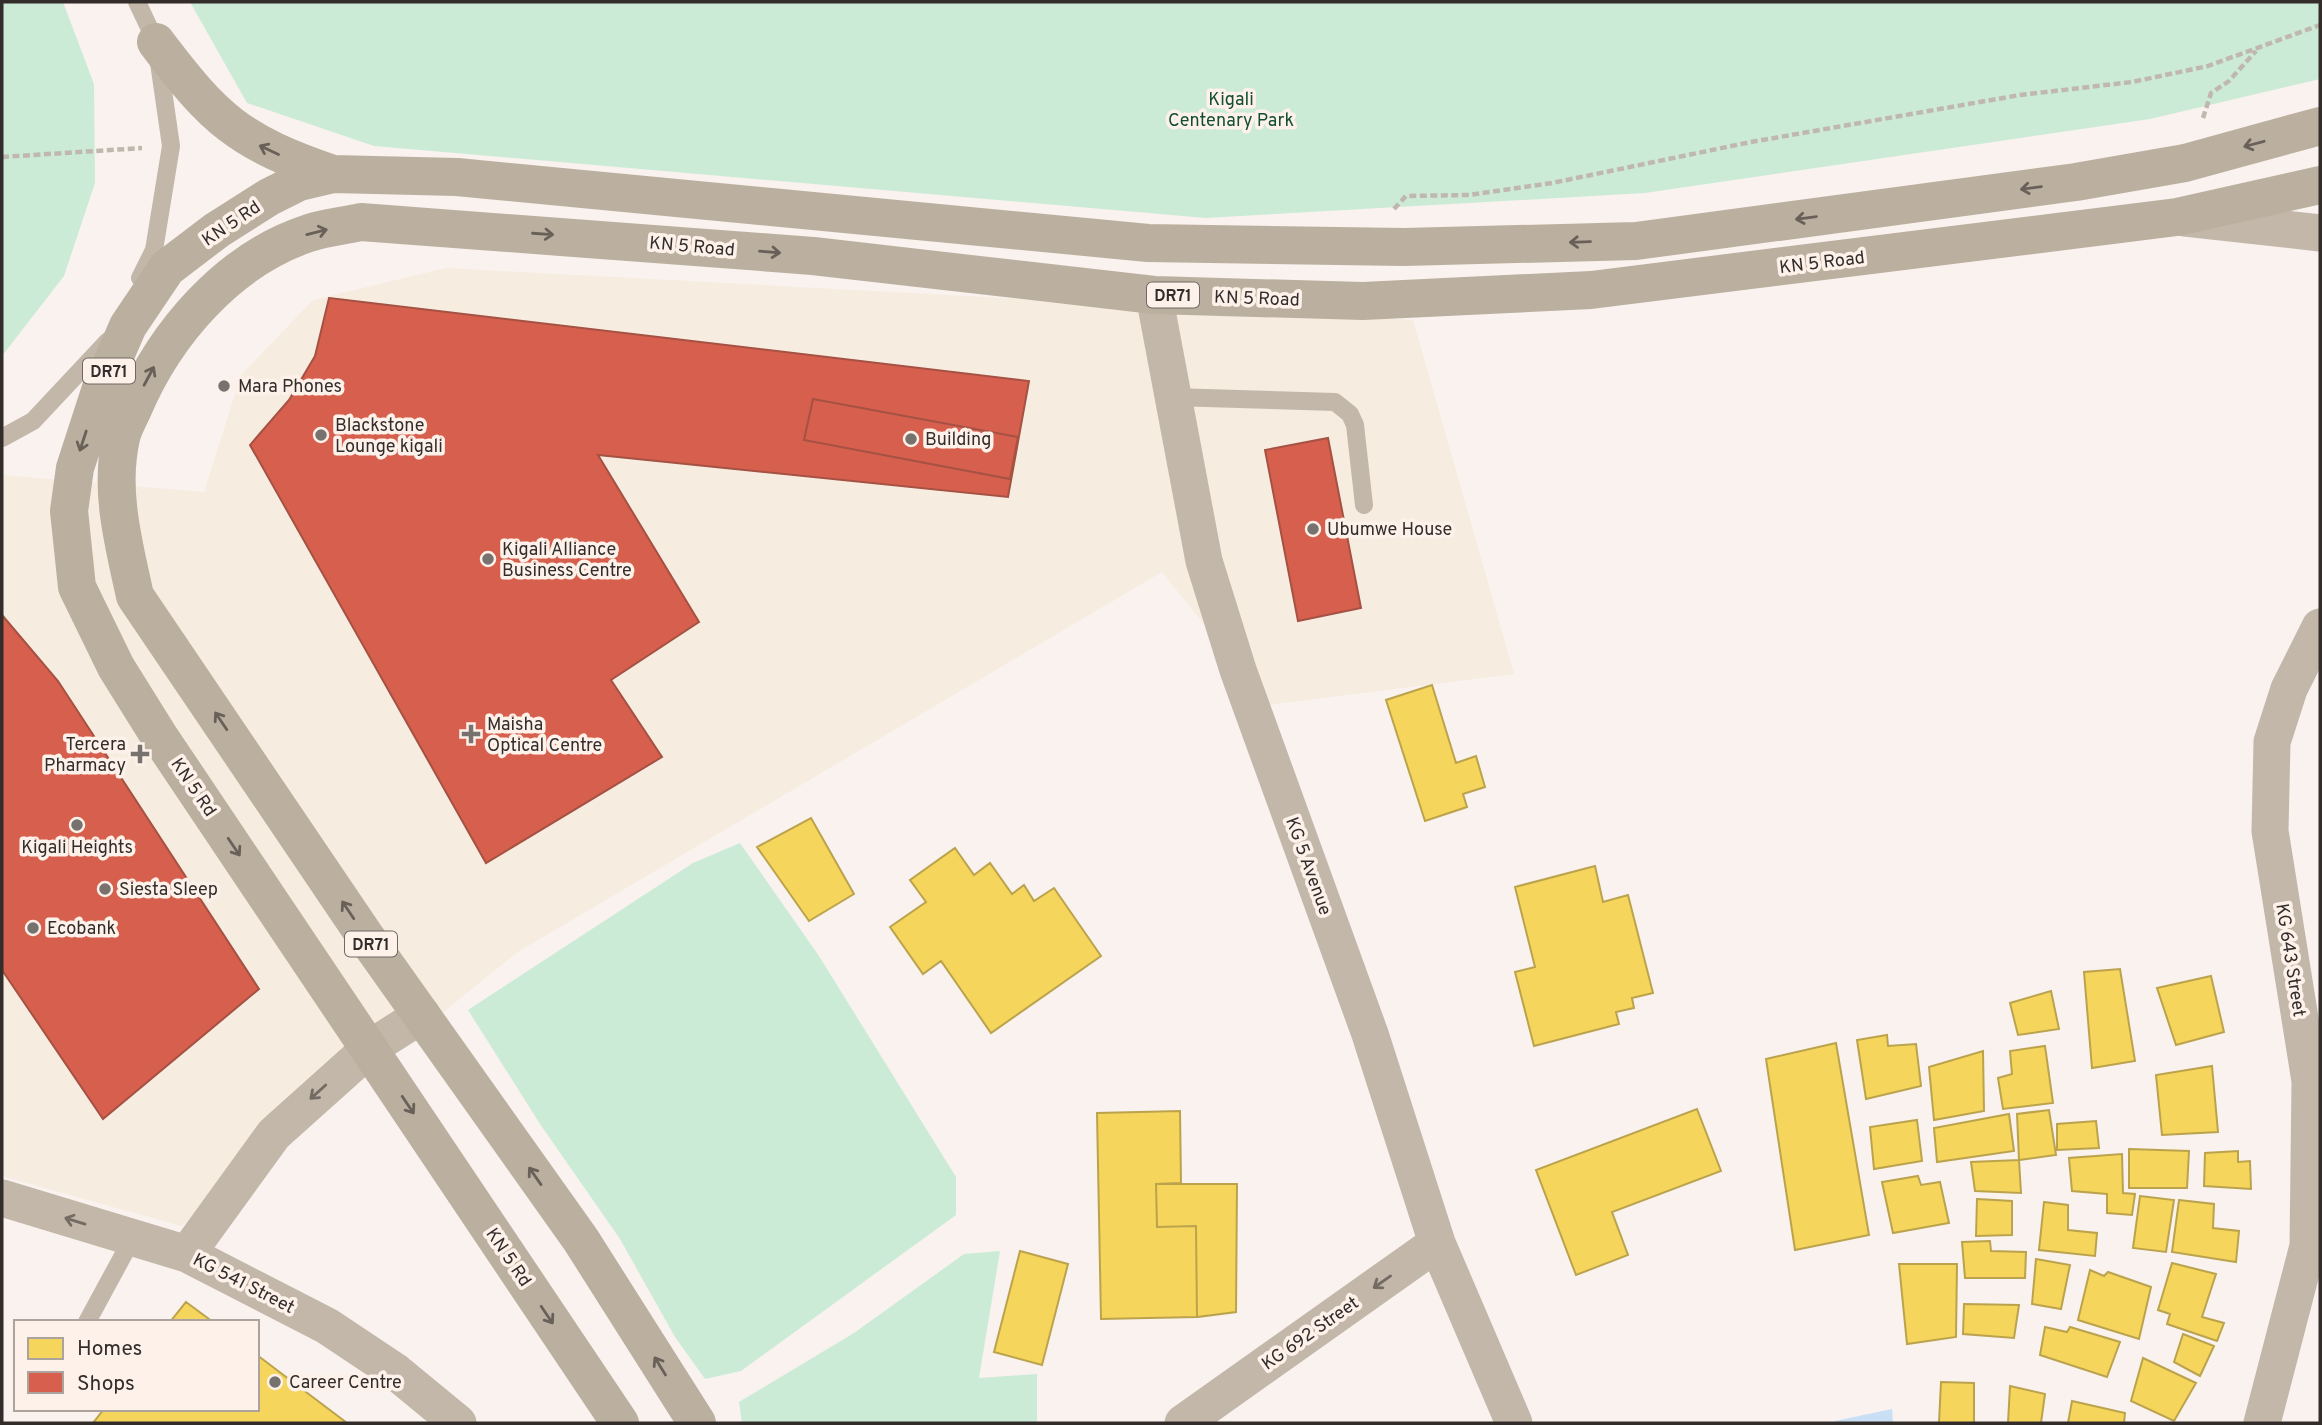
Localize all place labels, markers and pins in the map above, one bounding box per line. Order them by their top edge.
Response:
place label: Mara Phones [238,376,342,399]
marker: Mara Phones [216,378,232,394]
place label: Blackstone Lounge kigali [335,415,443,459]
marker: Blackstone Lounge kigali [313,427,329,443]
place label: Building [925,429,991,452]
marker: Building [903,431,919,447]
place label: Ubumwe House [1327,519,1452,542]
marker: Ubumwe House [1305,521,1321,537]
place label: Kigali Alliance Business Centre [502,539,632,583]
marker: Kigali Alliance Business Centre [480,551,496,567]
place label: Maisha Optical Centre [487,714,602,758]
marker: Maisha Optical Centre [461,724,481,744]
place label: Tercera Pharmacy [44,734,126,778]
marker: Tercera Pharmacy [132,746,148,762]
marker: Kigali Heights [69,817,85,833]
place label: Kigali Heights [21,837,133,860]
place label: Siesta Sleep [119,879,218,902]
marker: Siesta Sleep [97,881,113,897]
place label: Ecobank [47,918,116,941]
marker: Ecobank [25,920,41,936]
place label: Career Centre [289,1372,402,1395]
marker: Career Centre [267,1374,283,1390]

